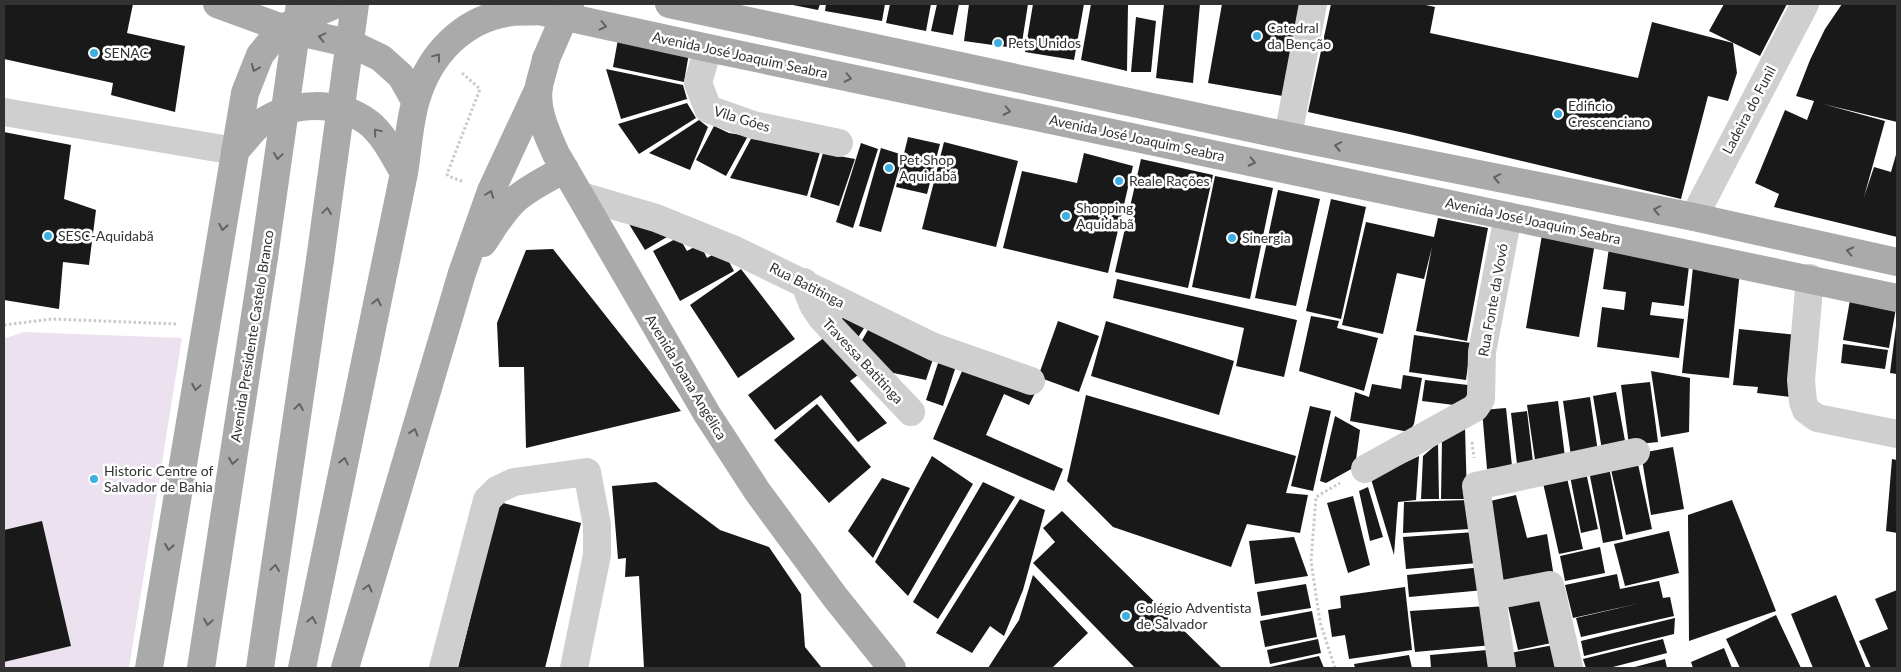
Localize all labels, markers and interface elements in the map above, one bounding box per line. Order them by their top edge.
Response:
place label: Catedral da Benção [1267,19,1331,52]
one-way arrow [599,20,608,31]
street label: Avenida José Joaquim Seabra [651,28,829,81]
marker: Catedral da Benção [1251,30,1263,42]
one-way arrow [318,32,327,43]
place label: Pets Unidos [1008,34,1081,51]
marker: Pets Unidos [992,37,1004,49]
place label: SENAC [104,44,150,61]
marker: SENAC [88,47,100,59]
one-way arrow [431,54,439,63]
one-way arrow [251,63,261,72]
street label: Ladeira do Funil [1718,63,1779,157]
one-way arrow [843,72,852,82]
place label: Edificio Crescenciano [1568,97,1650,130]
street label: Vila Góes [712,102,772,135]
one-way arrow [1002,105,1011,116]
marker: Edificio Crescenciano [1552,108,1564,120]
street label: Avenida José Joaquim Seabra [1048,111,1226,164]
one-way arrow [374,129,383,138]
one-way arrow [1333,141,1342,152]
place label: Pet Shop Aquidabã [899,151,957,184]
one-way arrow [274,152,284,160]
one-way arrow [1247,156,1256,167]
marker: Pet Shop Aquidabã [883,162,895,174]
place label: Reale Rações [1129,172,1210,189]
one-way arrow [1493,173,1502,184]
marker: Reale Rações [1113,175,1125,187]
one-way arrow [484,190,495,199]
street label: Avenida José Joaquim Seabra [1444,194,1622,247]
place label: Shopping Aquidabã [1076,199,1134,232]
one-way arrow [1652,205,1661,215]
one-way arrow [321,207,332,215]
marker: Shopping Aquidabã [1060,210,1072,222]
one-way arrow [218,222,228,231]
place label: SESC-Aquidabã [58,227,154,244]
street label: Avenida Presidente Castelo Branco [226,229,277,443]
place label: Sinergia [1242,229,1291,246]
marker: SESC-Aquidabã [42,230,54,242]
marker: Sinergia [1226,232,1238,244]
street label: Rua Fonte da Vovó [1474,242,1511,358]
one-way arrow [1845,247,1854,257]
street label: Rua Batitinga [767,258,848,311]
one-way arrow [371,298,382,307]
street label: Avenida Joana Angélica [642,311,731,442]
street label: Travessa Batitinga [819,314,907,407]
one-way arrow [191,383,201,391]
one-way arrow [293,403,303,412]
one-way arrow [409,428,419,437]
one-way arrow [228,457,239,465]
one-way arrow [338,457,349,466]
place label: Historic Centre of Salvador de Bahia [104,462,214,495]
marker: Historic Centre of Salvador de Bahia [88,473,100,485]
one-way arrow [164,543,174,552]
one-way arrow [269,564,280,572]
one-way arrow [362,584,372,592]
place label: Colégio Adventista de Salvador [1136,599,1252,632]
marker: Colégio Adventista de Salvador [1120,610,1132,622]
one-way arrow [306,616,316,625]
one-way arrow [204,617,214,626]

